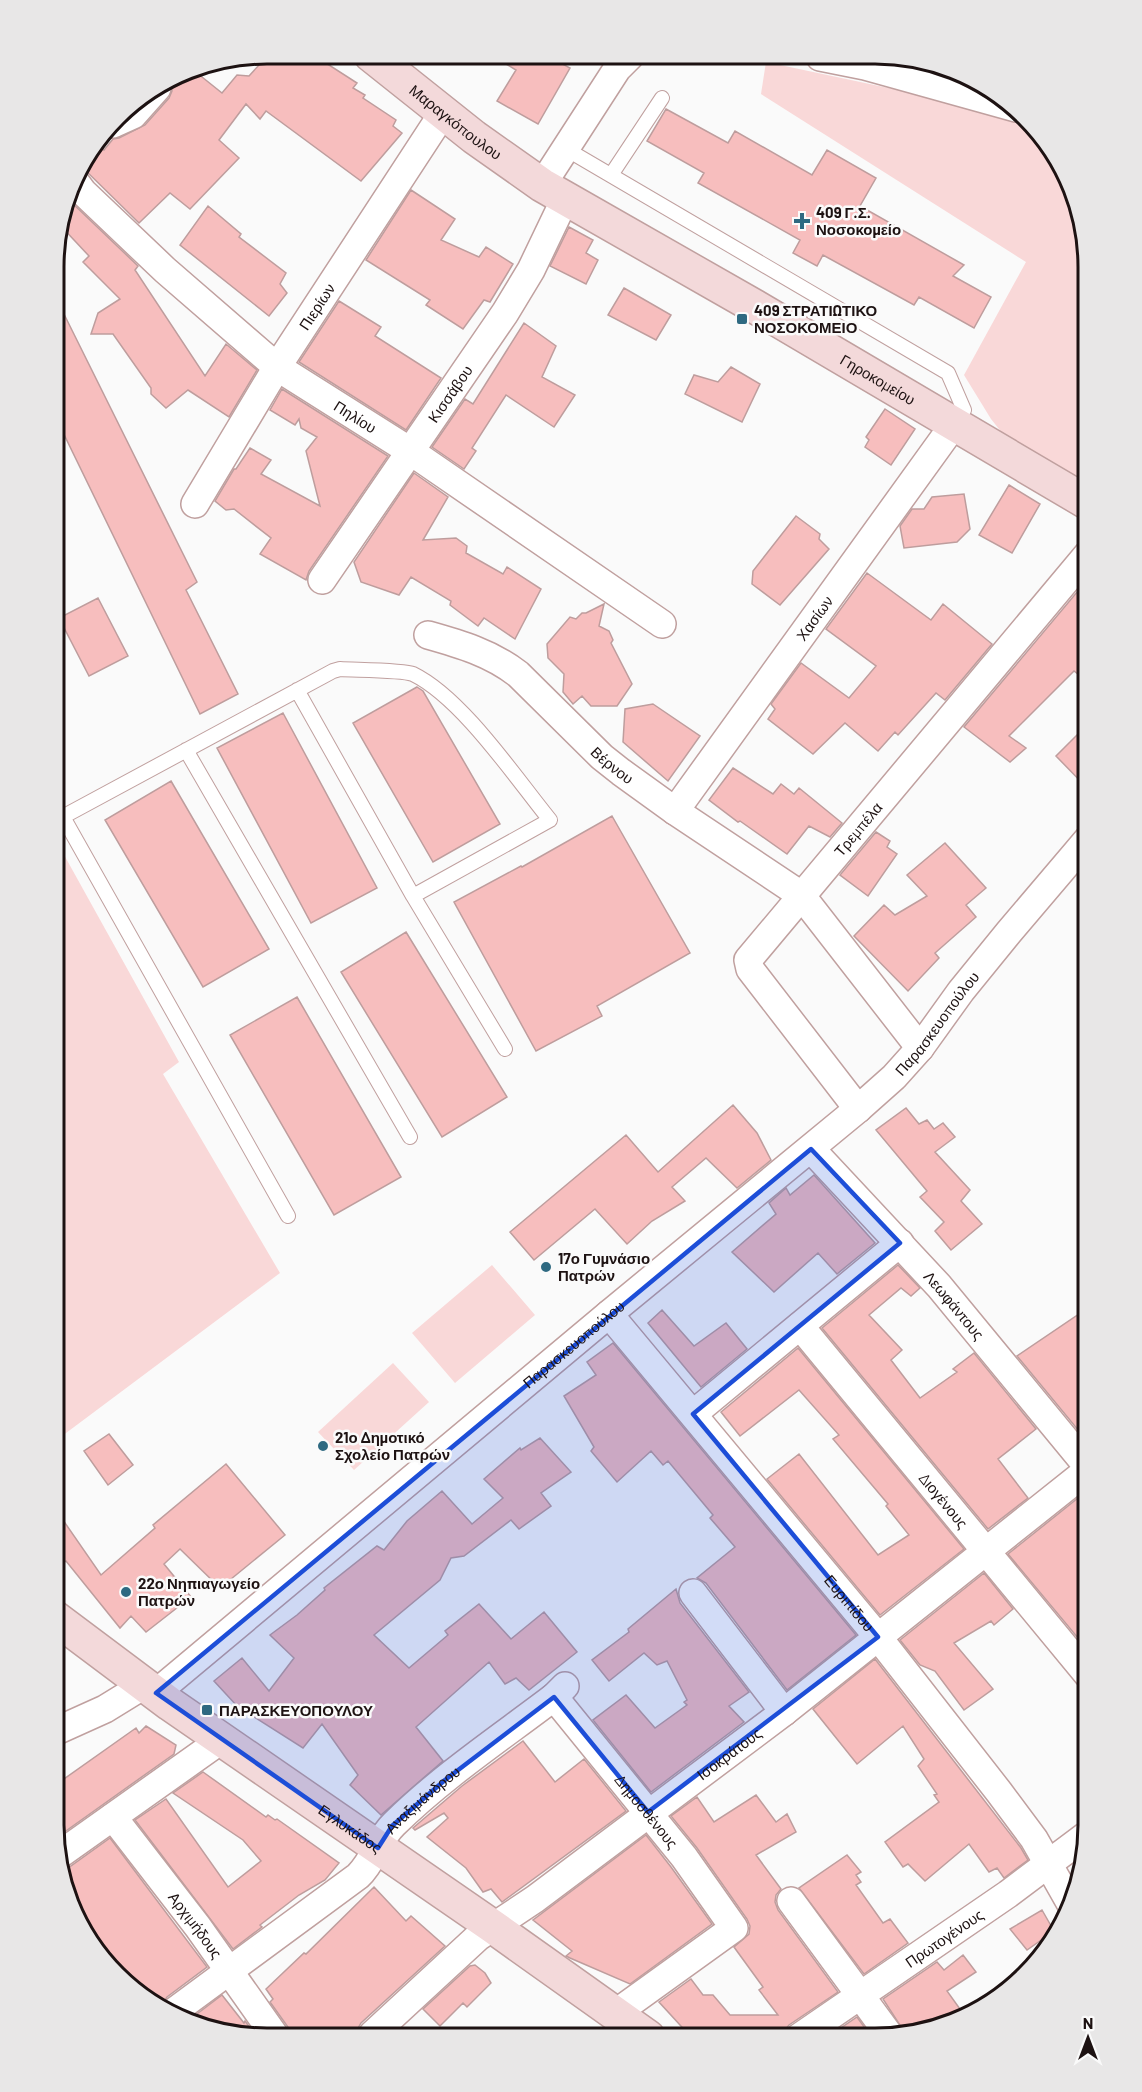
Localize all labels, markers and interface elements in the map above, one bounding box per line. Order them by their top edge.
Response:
street label: Μαραγκόπουλου [406,80,505,163]
place label: 409 Γ.Σ. Νοσοκομείο [816,203,901,238]
marker: 409 Γ.Σ. Νοσοκομείο [793,212,811,230]
street label: Πιερίων [295,280,338,333]
place label: 409 ΣΤΡΑΤΙΩΤΙΚΟ ΝΟΣΟΚΟΜΕΙΟ [754,301,878,336]
marker: 409 ΣΤΡΑΤΙΩΤΙΚΟ ΝΟΣΟΚΟΜΕΙΟ [735,312,749,326]
street label: Γηροκομείου [837,350,919,408]
street label: Κισσάβου [424,361,476,426]
street label: Πηλίου [331,396,380,437]
street label: Χασίων [792,592,836,644]
street label: Βέρνου [588,743,637,787]
street label: Τρεμπέλα [830,798,886,860]
street label: Παρασκευοπούλου [891,968,982,1079]
place label: 17ο Γυμνάσιο Πατρών [558,1249,650,1284]
marker: 17ο Γυμνάσιο Πατρών [539,1260,553,1274]
street label: Λεωφάντους [921,1267,988,1343]
street label: Παρασκευοπούλου [519,1296,628,1392]
place label: 21ο Δημοτικό Σχολείο Πατρών [335,1428,450,1463]
marker: 21ο Δημοτικό Σχολείο Πατρών [316,1439,330,1453]
street label: Διογένους [916,1469,972,1532]
street label: Ευριπίδου [821,1571,878,1635]
place label: 22ο Νηπιαγωγείο Πατρών [138,1574,260,1609]
marker: 22ο Νηπιαγωγείο Πατρών [119,1585,133,1599]
place label: ΠΑΡΑΣΚΕΥΟΠΟΥΛΟΥ [219,1701,373,1719]
marker: ΠΑΡΑΣΚΕΥΟΠΟΥΛΟΥ [200,1703,214,1717]
street label: Ισοκράτους [693,1723,765,1784]
street label: Αναξιμάνδρου [381,1762,463,1837]
street label: Δημοσθένους [611,1770,682,1852]
street label: Εγλυκάδος [315,1800,385,1856]
street label: Αρχιμήδους [165,1888,226,1962]
street label: Πρωτογένους [902,1905,986,1971]
north arrow [1058,2008,1118,2068]
text: N [1083,2013,1093,2032]

